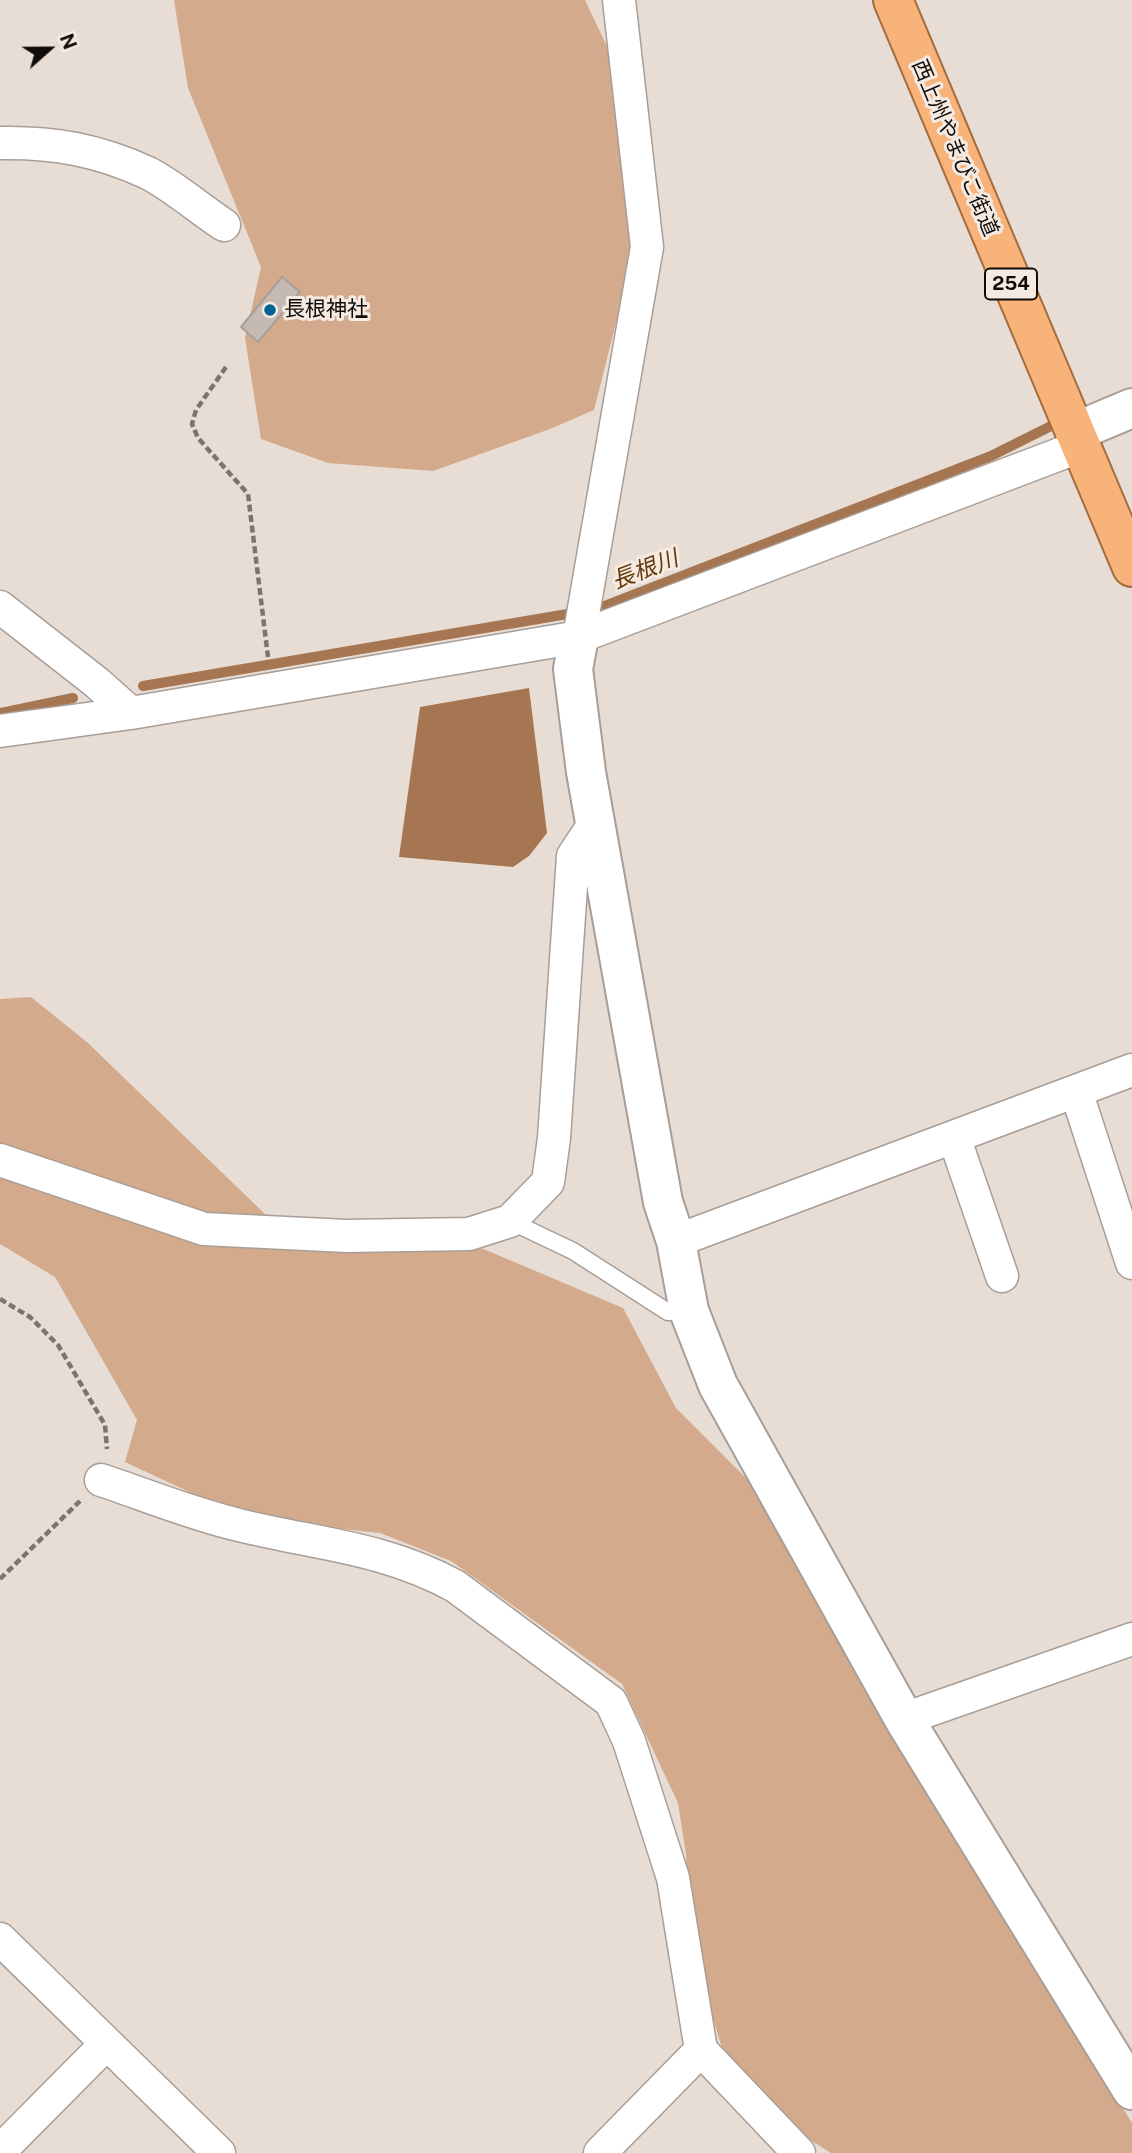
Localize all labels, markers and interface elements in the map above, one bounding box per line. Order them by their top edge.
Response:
north arrow [14,14,84,84]
text: N [56,31,82,52]
street label: 西上州やまびこ街道 [906,56,1004,240]
road number: 254 [985,268,1037,300]
place label: 長根神社 [284,297,368,323]
marker: 長根神社 [262,302,278,318]
water label: 長根川 [608,545,682,595]

